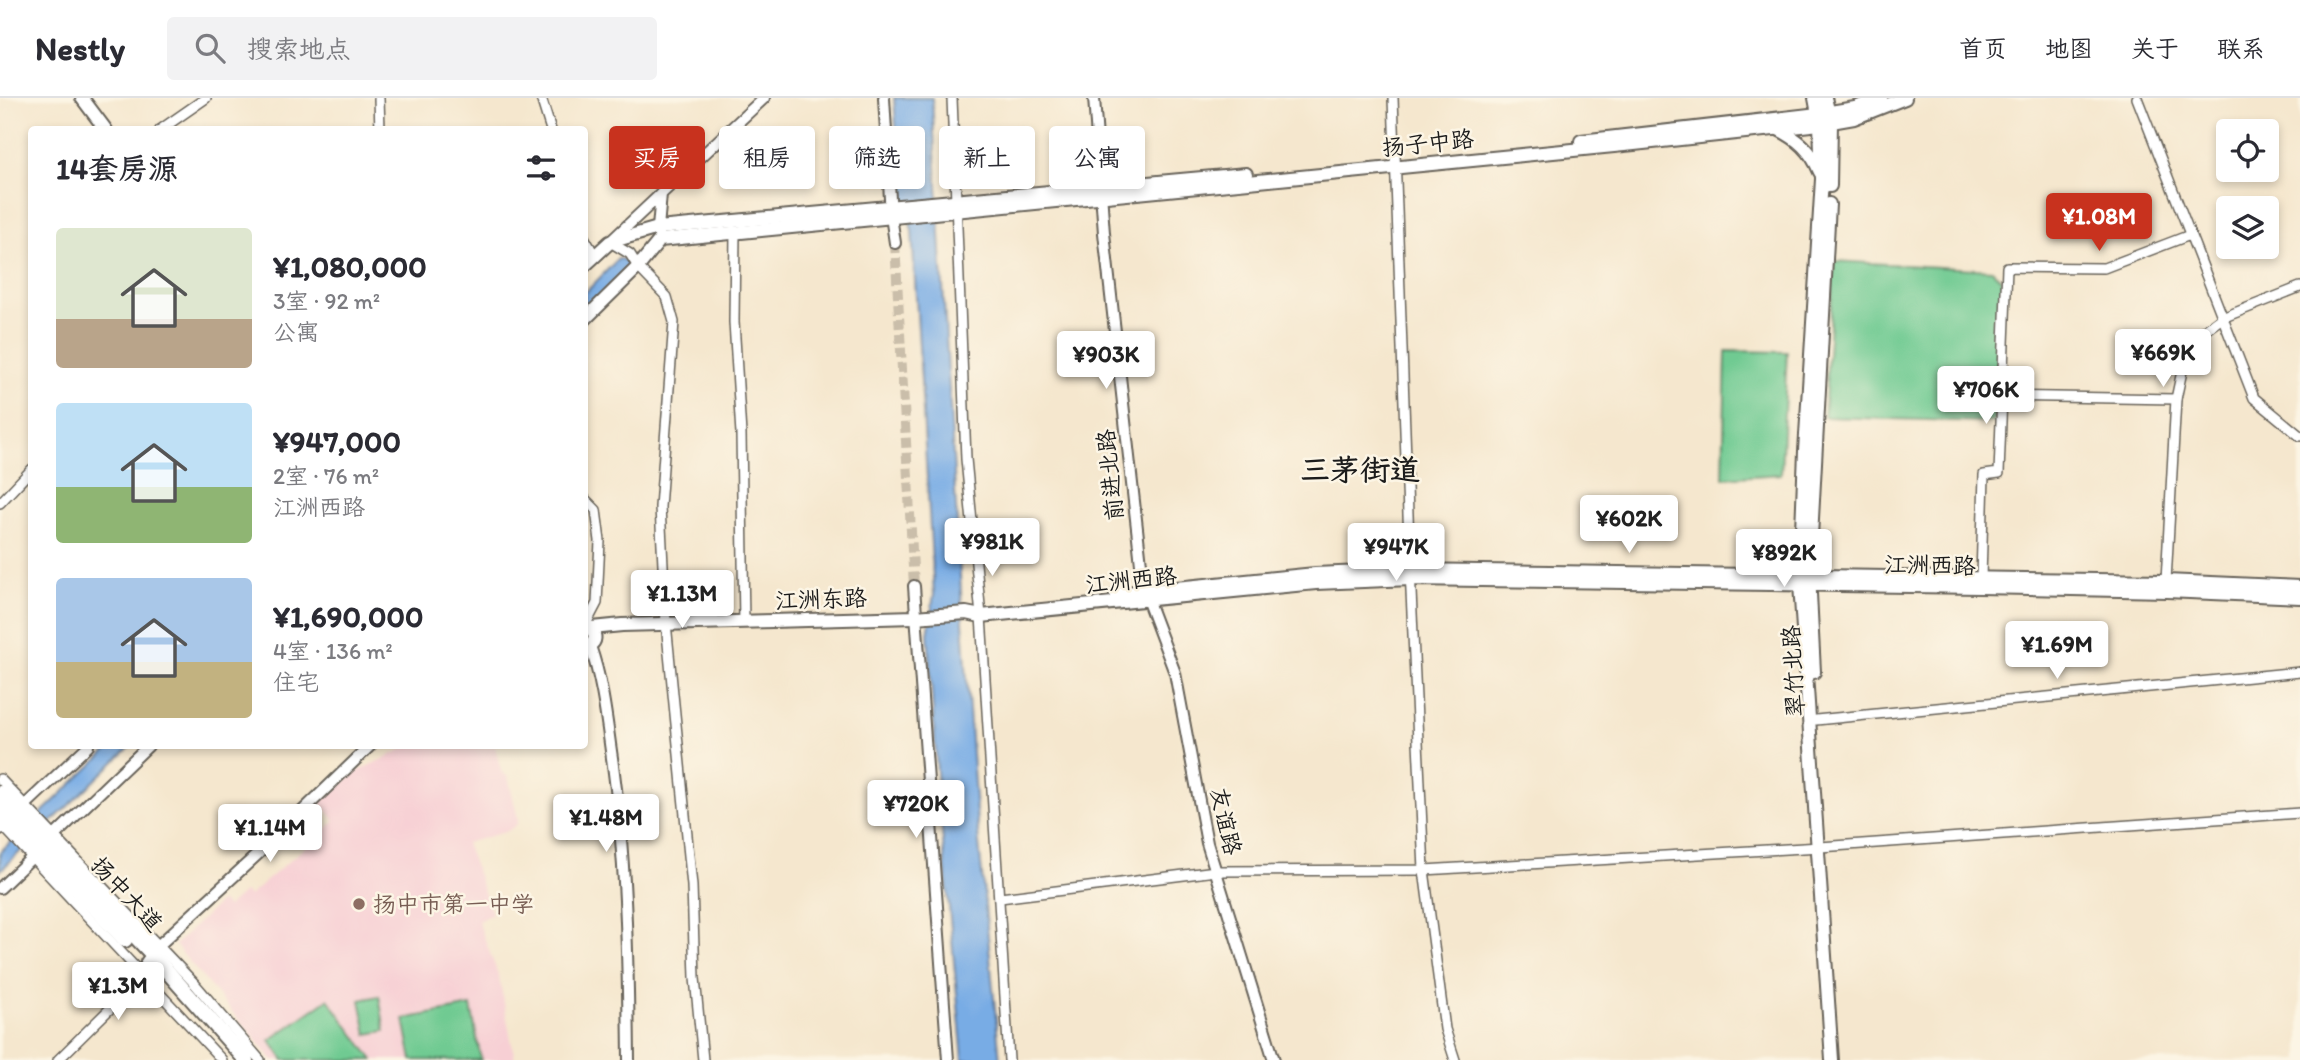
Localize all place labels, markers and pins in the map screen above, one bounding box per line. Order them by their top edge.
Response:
pin: ¥1.08M [2042,194,2156,253]
pin: ¥669K [2114,330,2212,389]
pin: ¥903K [1057,331,1155,391]
pin: ¥706K [1937,366,2035,426]
pin: ¥602K [1580,496,1678,555]
pin: ¥981K [943,518,1041,578]
pin: ¥947K [1347,524,1445,583]
pin: ¥892K [1735,530,1833,589]
pin: ¥1.13M [625,570,739,630]
pin: ¥1.69M [2000,622,2114,681]
pin: ¥720K [867,780,965,840]
pin: ¥1.48M [549,794,663,854]
pin: ¥1.14M [213,804,327,864]
place label: 扬中市第一中学 [373,890,534,918]
marker: 扬中市第一中学 [351,896,367,912]
pin: ¥1.3M [69,962,167,1022]

